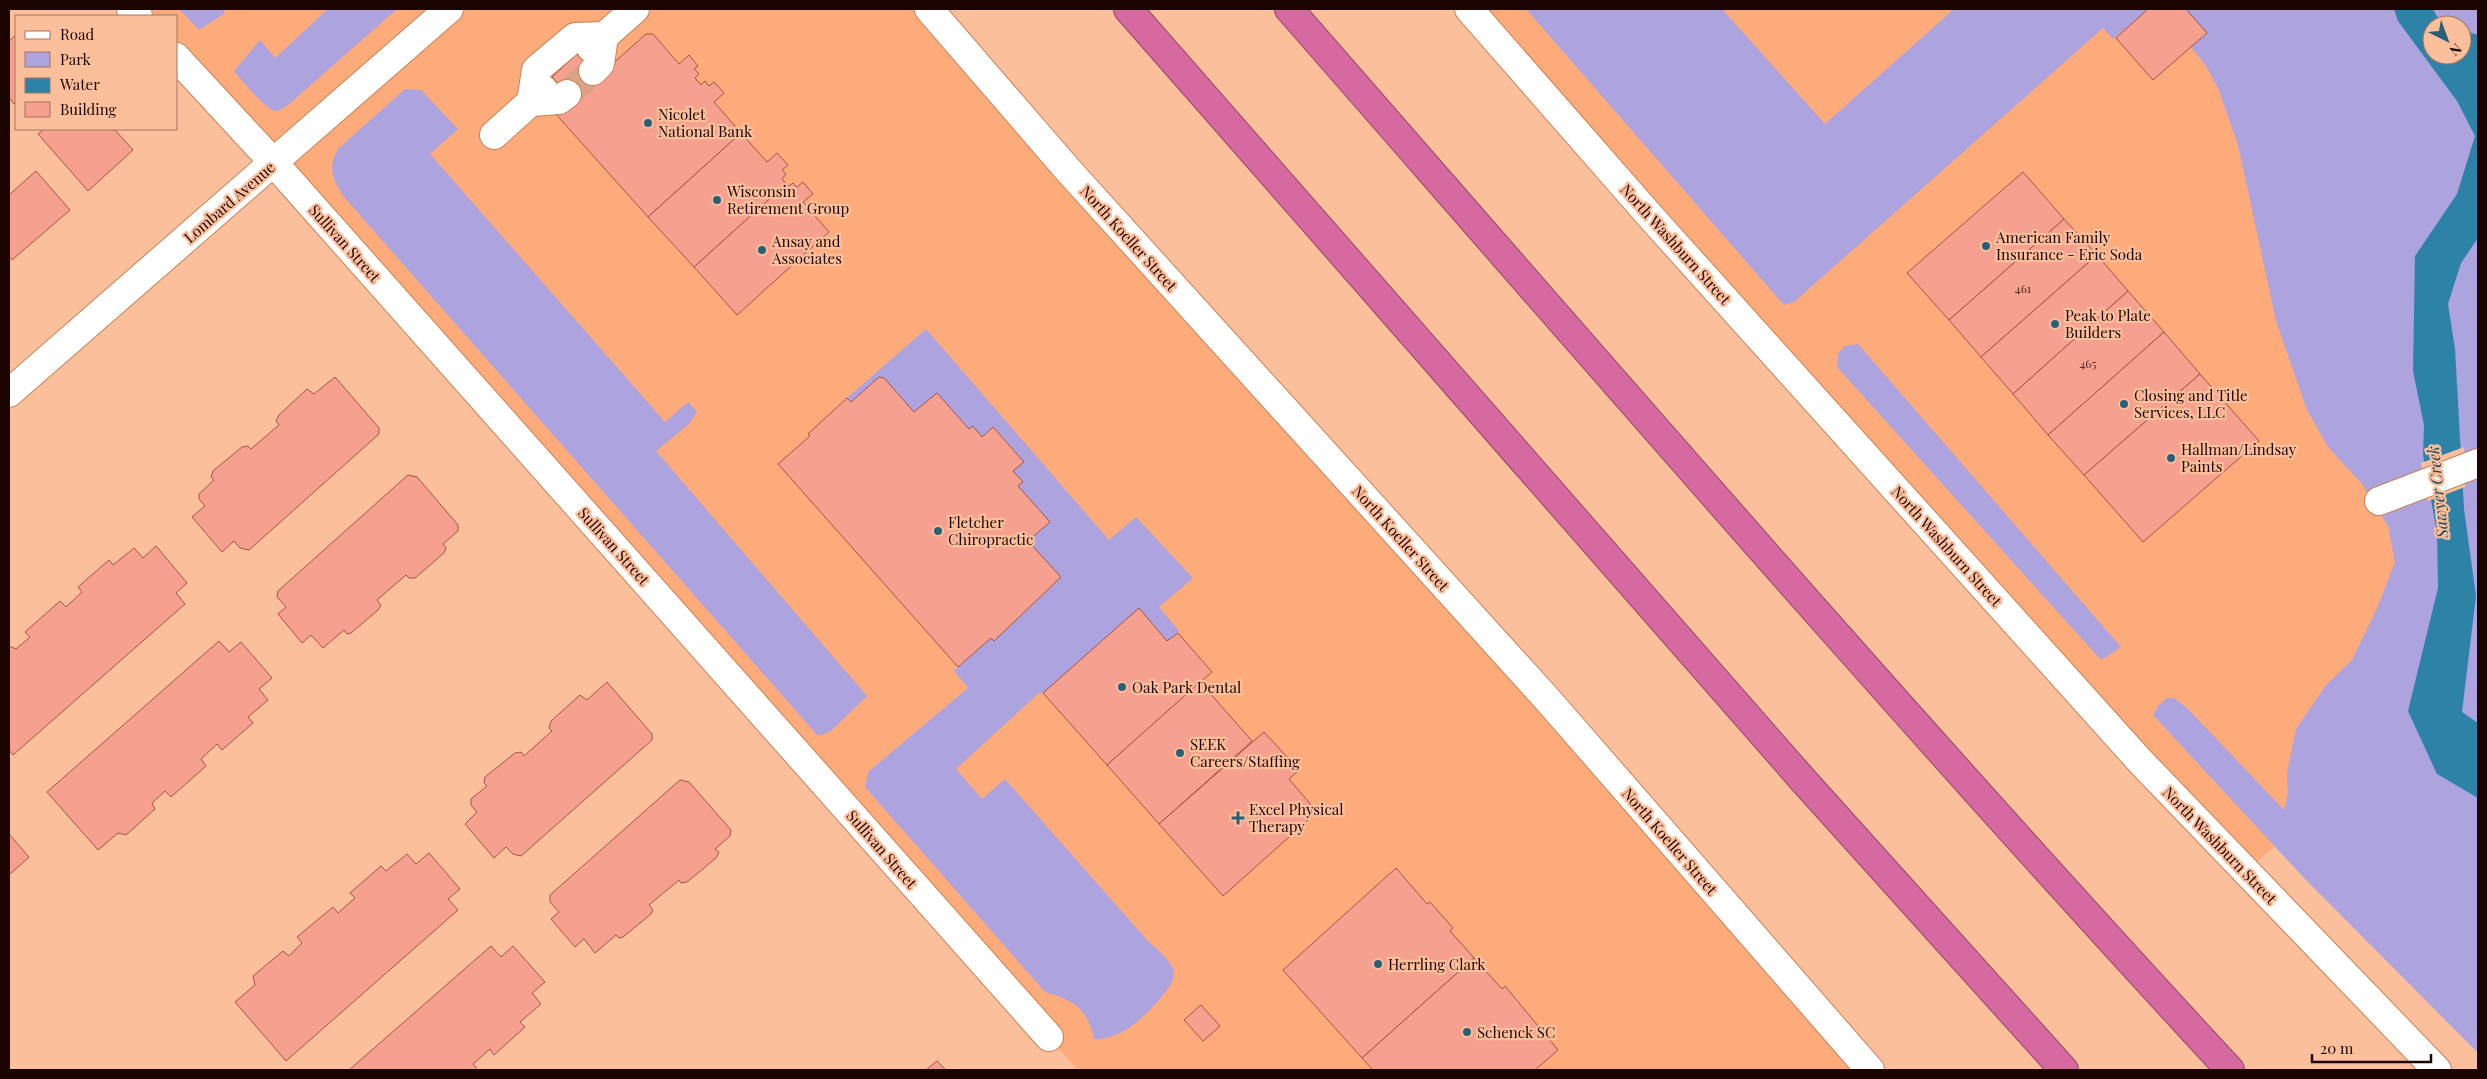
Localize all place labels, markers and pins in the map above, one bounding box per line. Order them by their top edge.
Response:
place label: Nicolet National Bank [658,104,753,141]
marker: Nicolet National Bank [642,117,654,129]
place label: Wisconsin Retirement Group [726,181,849,218]
marker: Wisconsin Retirement Group [711,194,723,206]
place label: American Family Insurance - Eric Soda [1995,227,2143,264]
place label: Ansay and Associates [771,231,842,268]
marker: American Family Insurance - Eric Soda [1980,240,1992,252]
marker: Ansay and Associates [756,244,768,256]
place label: Peak to Plate Builders [2065,305,2151,342]
marker: Peak to Plate Builders [2049,318,2061,330]
place label: Closing and Title Services, LLC [2134,385,2248,422]
marker: Closing and Title Services, LLC [2118,398,2130,410]
place label: Hallman/Lindsay Paints [2181,439,2297,476]
marker: Hallman/Lindsay Paints [2165,452,2177,464]
place label: Fletcher Chiropractic [948,512,1033,549]
marker: Fletcher Chiropractic [932,525,944,537]
place label: Oak Park Dental [1132,677,1241,697]
marker: Oak Park Dental [1116,681,1128,693]
place label: SEEK Careers/Staffing [1190,734,1300,771]
marker: SEEK Careers/Staffing [1174,747,1186,759]
place label: Excel Physical Therapy [1249,799,1344,836]
marker: Excel Physical Therapy [1231,811,1245,825]
place label: Herrling Clark [1388,954,1486,974]
marker: Herrling Clark [1372,958,1384,970]
place label: Schenck SC [1477,1022,1555,1042]
marker: Schenck SC [1461,1026,1473,1038]

